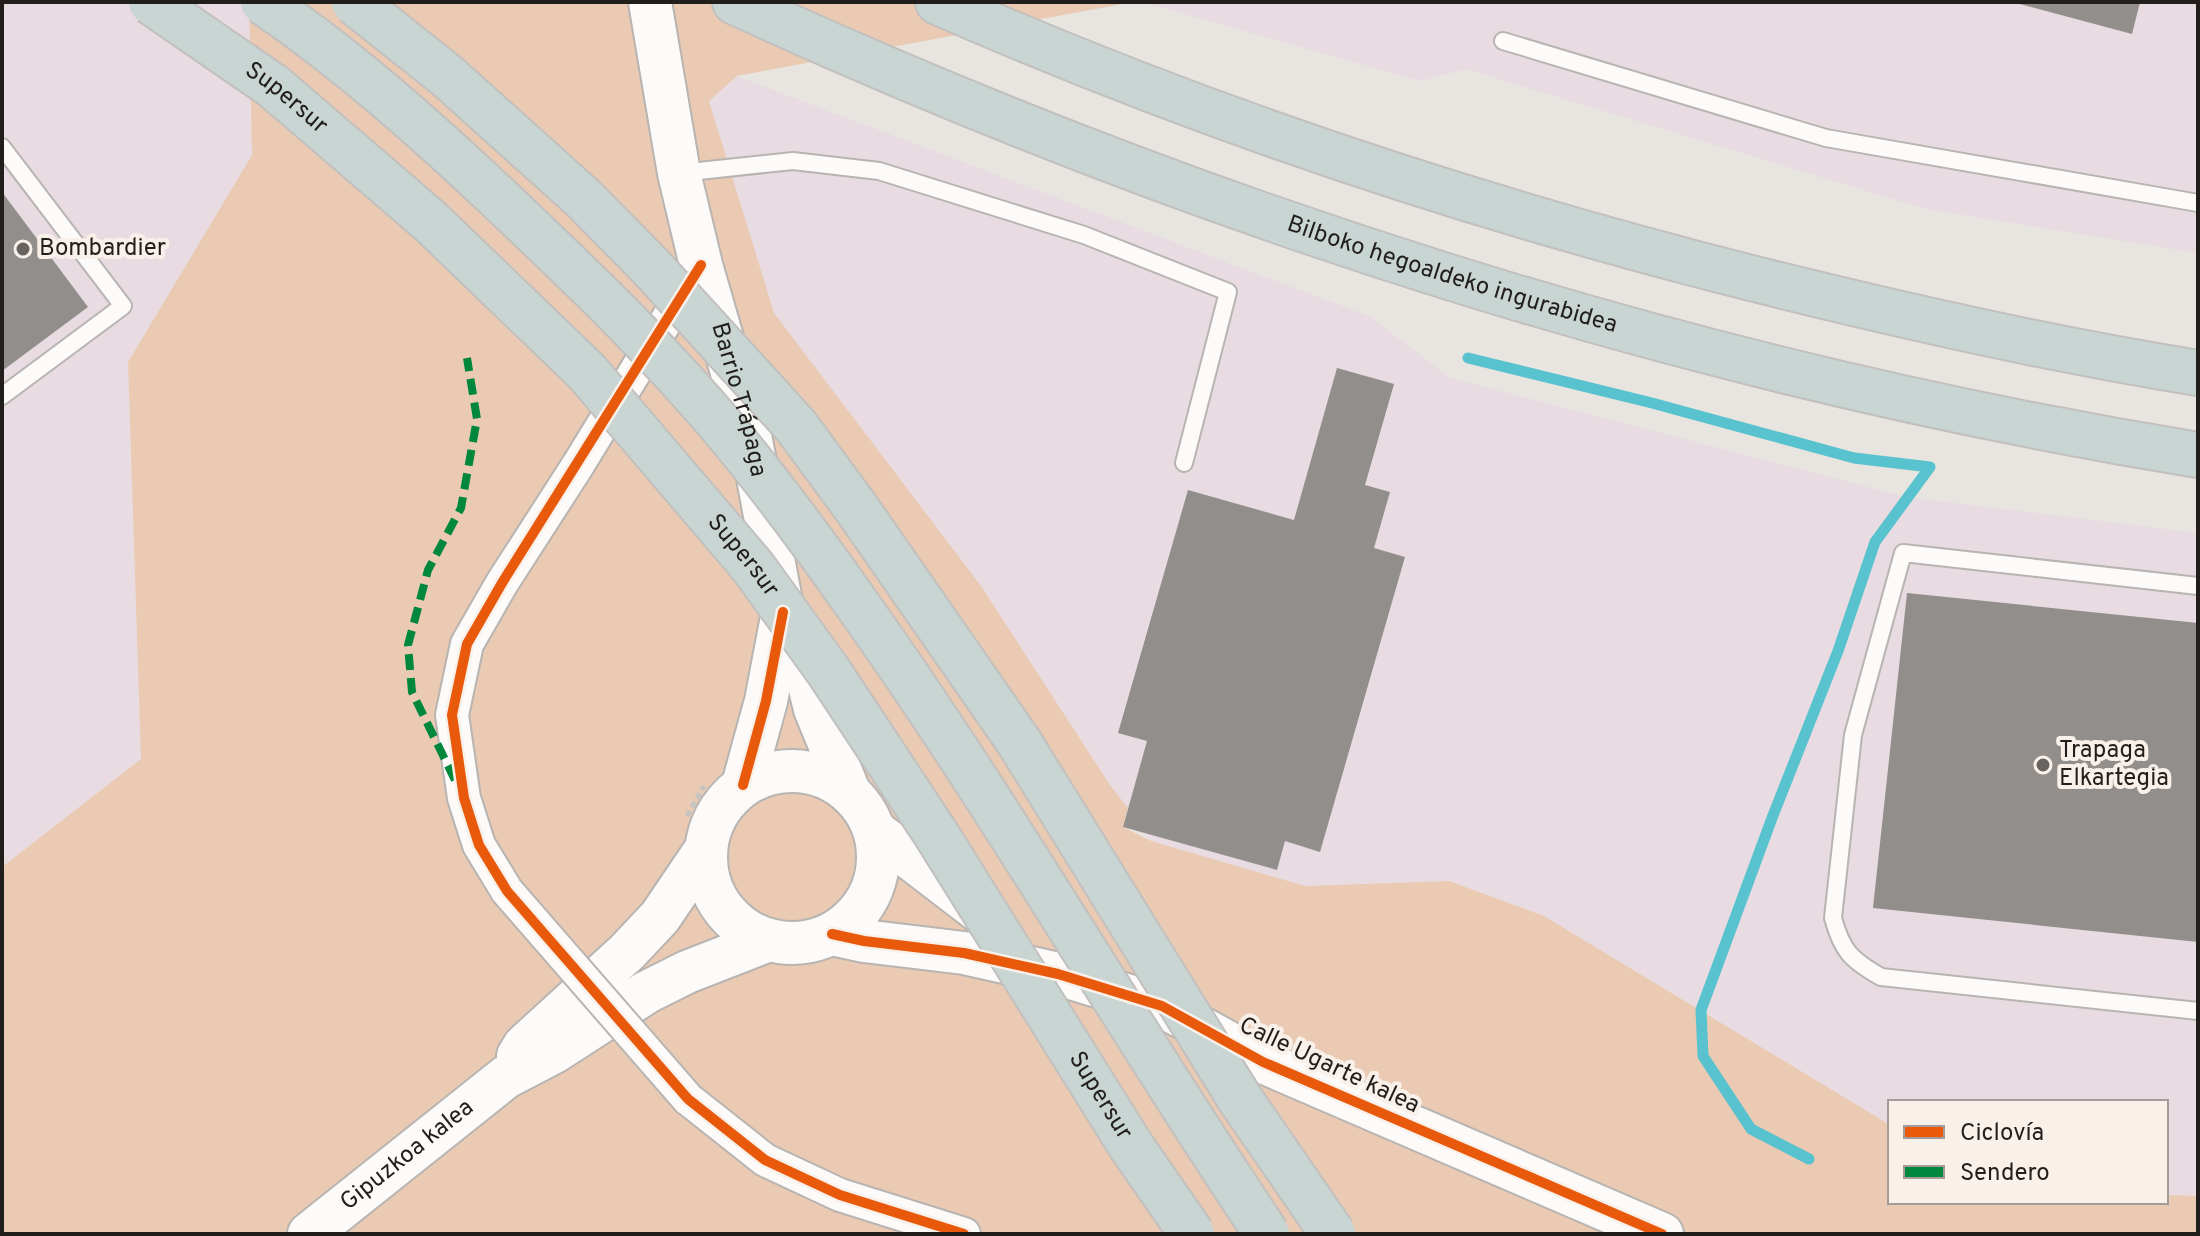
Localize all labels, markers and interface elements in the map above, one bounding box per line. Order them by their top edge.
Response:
street label: Supersur [239,56,334,141]
street label: Bilboko hegoaldeko ingurabidea [1283,210,1621,341]
place label: Bombardier [39,234,166,264]
marker: Bombardier [14,240,32,258]
street label: Barrio Trápaga [703,319,773,479]
street label: Supersur [700,508,785,603]
place label: Trapaga Elkartegia [2059,736,2169,794]
marker: Trapaga Elkartegia [2034,756,2052,774]
street label: Calle Ugarte kalea [1234,1011,1424,1121]
street label: Supersur [1061,1046,1139,1146]
street label: Gipuzkoa kalea [335,1093,480,1218]
legend [1888,1100,2168,1204]
text: Ciclovía [1960,1119,2044,1149]
text: Sendero [1960,1159,2050,1189]

